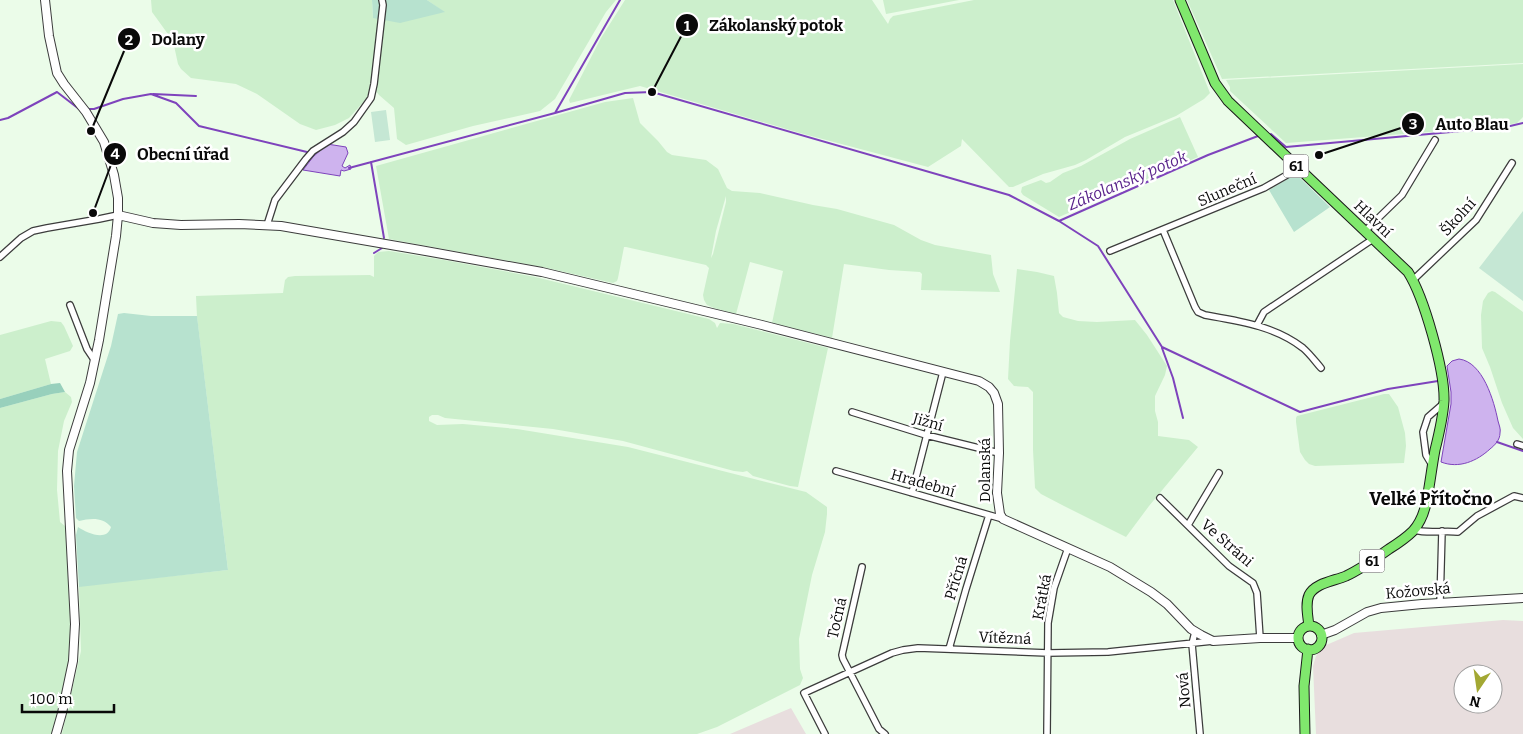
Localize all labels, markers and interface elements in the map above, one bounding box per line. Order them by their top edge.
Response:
callout: Zákolanský potok [674,10,854,41]
text: Zákolanský potok [709,16,844,35]
text: 1 [684,17,691,35]
callout: Dolany [116,24,214,55]
text: Dolany [151,30,205,49]
text: 2 [125,31,133,49]
callout: Auto Blau [1401,109,1519,140]
text: 3 [1409,115,1417,133]
text: Auto Blau [1435,115,1509,134]
callout: Obecní úřad [102,139,239,170]
text: 4 [110,145,120,163]
text: Obecní úřad [137,145,229,164]
water label: Zákolanský potok [1065,147,1190,214]
road number: 61 [1284,154,1308,178]
street label: Sluneční [1195,169,1259,210]
street label: Školní [1437,194,1480,239]
street label: Hlavní [1350,197,1396,242]
street label: Jižní [910,409,946,435]
street label: Dolanská [976,438,994,502]
street label: Hradební [889,465,958,501]
district label: Velké Přítočno [1369,488,1493,510]
street label: Ve Stráni [1197,516,1257,571]
road number: 61 [1360,550,1384,572]
street label: Příčná [941,554,971,602]
street label: Krátká [1029,573,1055,621]
street label: Kožovská [1385,579,1451,603]
street label: Točná [824,596,850,640]
street label: Vítězná [978,628,1032,648]
north arrow [1453,664,1503,714]
street label: Nová [1173,671,1195,709]
scale bar [22,682,115,714]
text: 100 m [30,690,73,708]
text: N [1468,692,1482,711]

